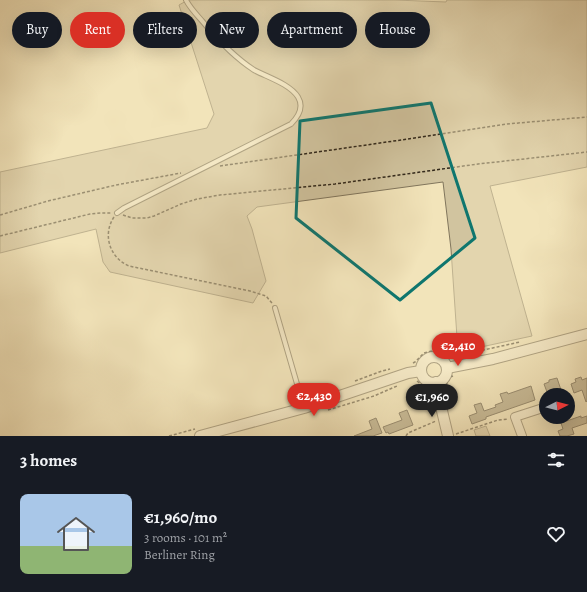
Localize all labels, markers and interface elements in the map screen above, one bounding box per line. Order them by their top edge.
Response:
chip: Buy [12,12,62,48]
chip: Rent [70,12,125,48]
chip: Filters [133,12,197,48]
chip: New [205,12,259,48]
chip: Apartment [267,12,357,48]
chip: House [365,12,430,48]
pin: €2,410 [425,333,491,367]
text: €2,410 [441,337,475,354]
pin: €2,430 [281,383,347,417]
pin: €1,960 [399,384,465,418]
text: €2,430 [296,387,332,404]
text: €1,960 [415,388,449,405]
north arrow [539,388,575,424]
map controls [539,388,575,424]
text: 3 homes [20,449,77,472]
icon: filters [545,449,567,471]
text: €1,960/mo [144,506,217,529]
icon: home [52,510,100,558]
icon: heart [545,523,567,545]
text: 3 rooms · 101 m² [144,529,227,546]
text: Berliner Ring [144,546,215,563]

